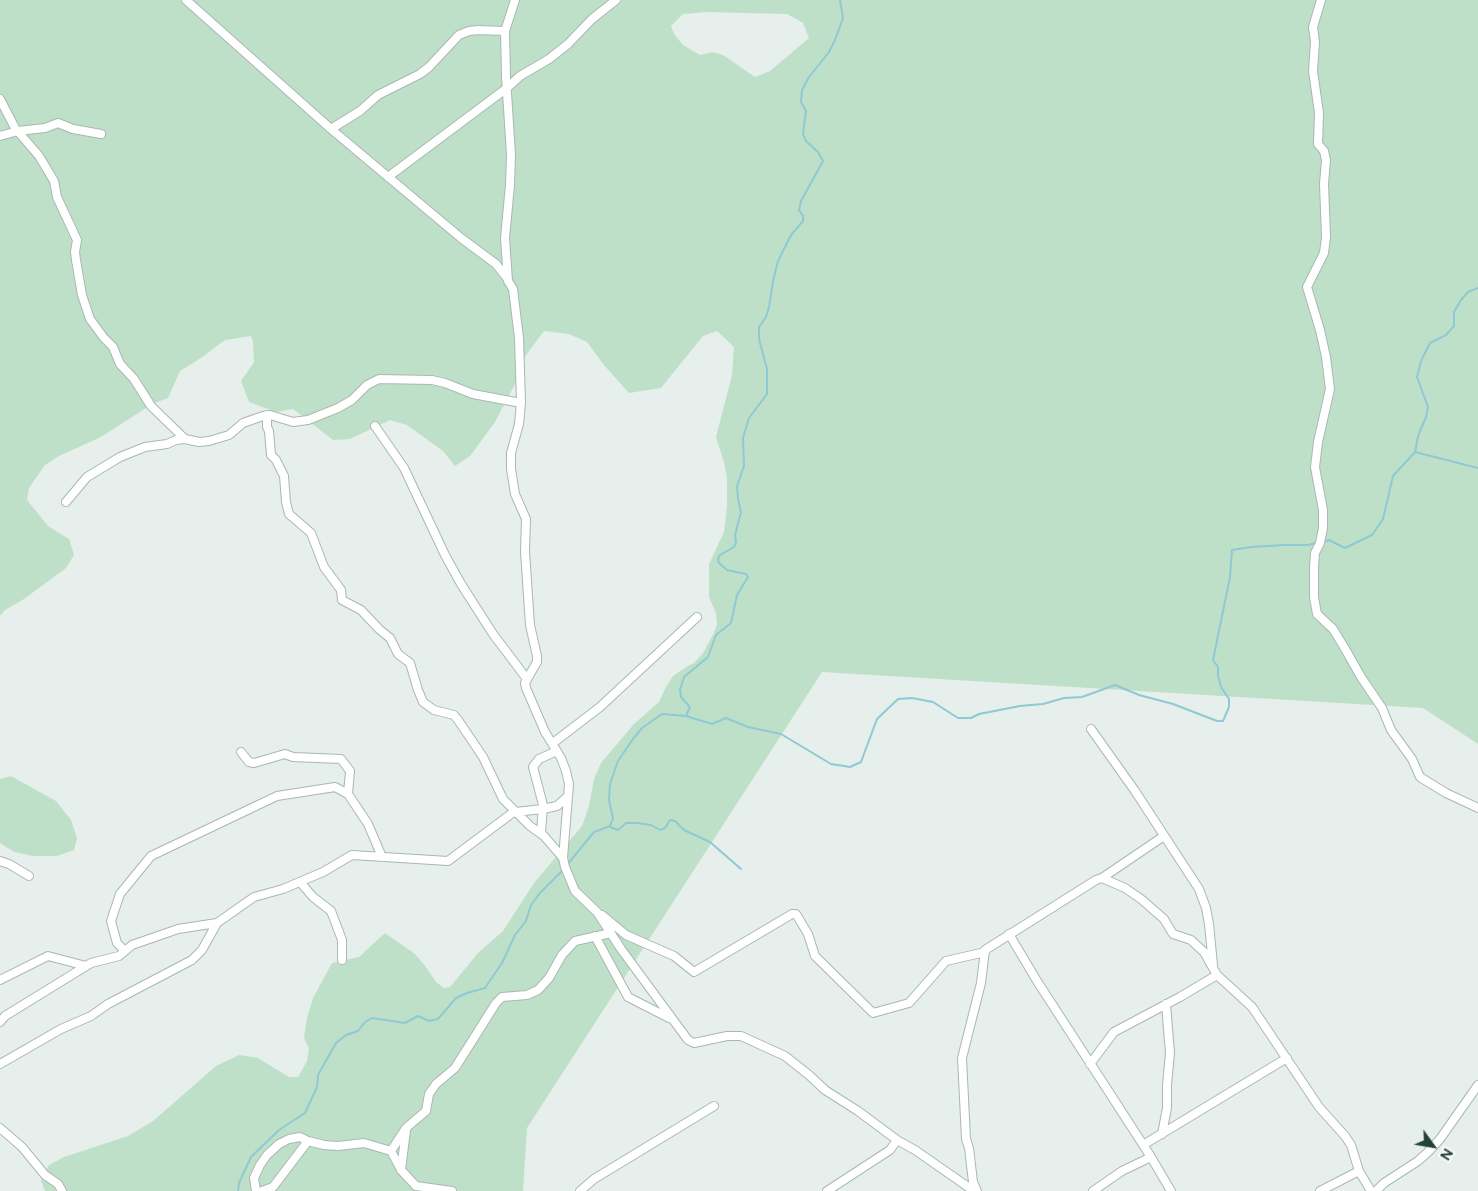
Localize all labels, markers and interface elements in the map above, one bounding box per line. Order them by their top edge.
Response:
north arrow [1408,1121,1458,1171]
text: N [1436,1145,1456,1163]

